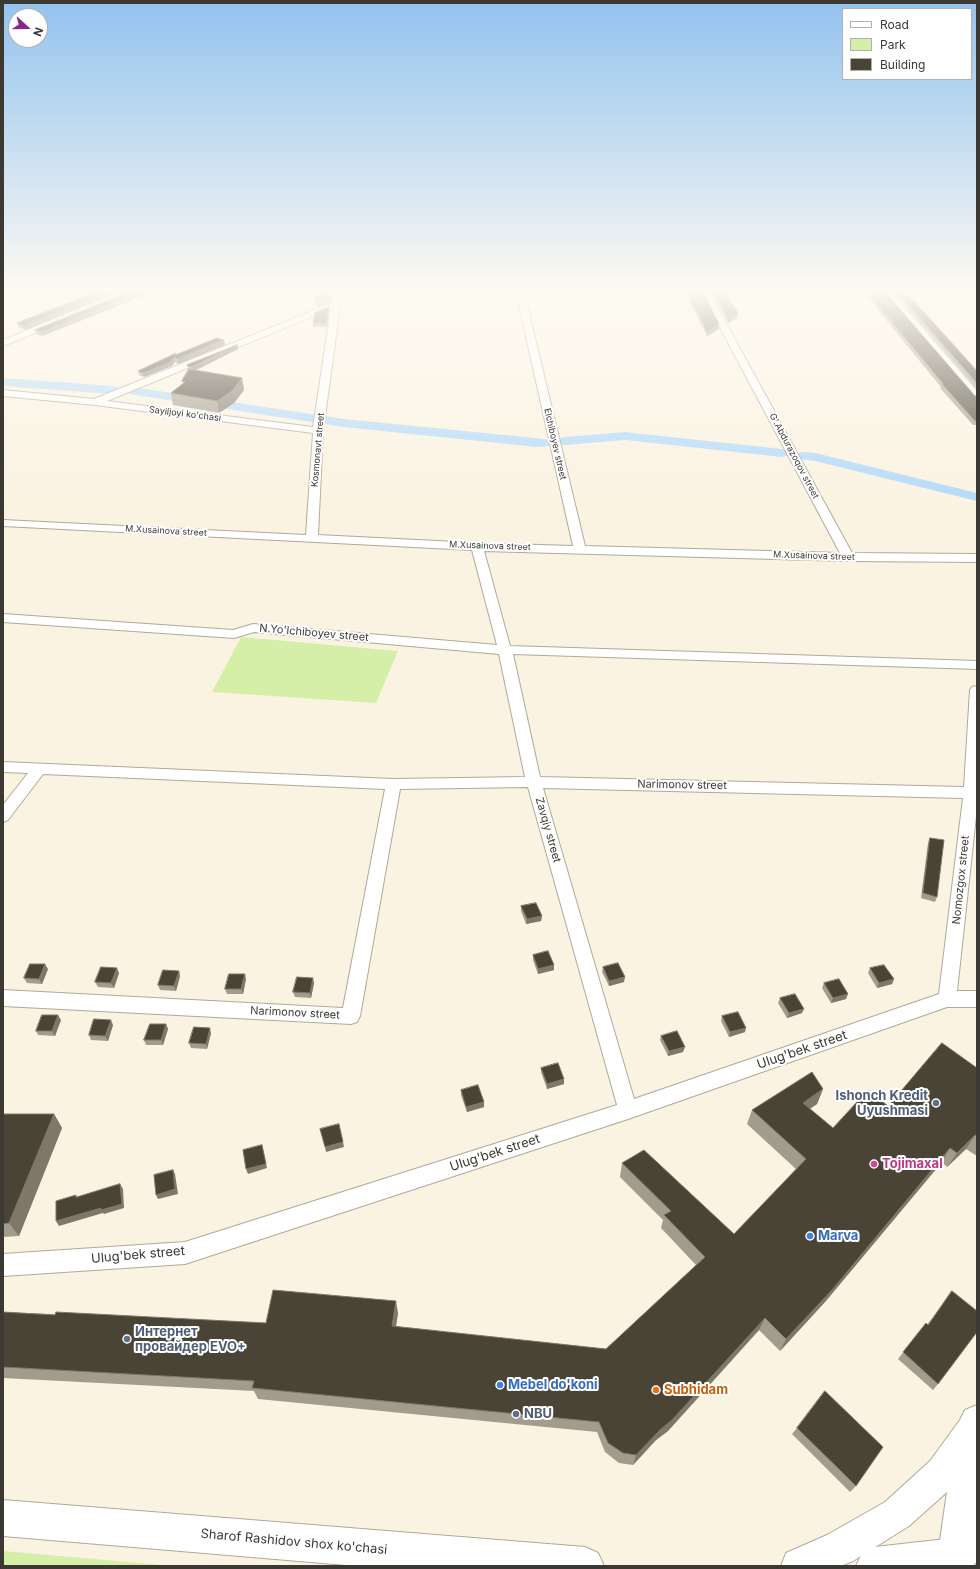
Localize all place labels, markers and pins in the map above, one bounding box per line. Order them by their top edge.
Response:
place label: Ishonch Kredit Uyushmasi [836,1088,928,1119]
marker: Ishonch Kredit Uyushmasi [931,1098,941,1108]
place label: Tojimaxal [882,1156,943,1172]
marker: Tojimaxal [869,1159,879,1169]
place label: Marva [818,1228,858,1244]
marker: Marva [805,1231,815,1241]
place label: Интернет провайдер EVO+ [135,1324,246,1355]
marker: Интернет провайдер EVO+ [122,1334,132,1344]
place label: Mebel do'koni [508,1377,598,1393]
marker: Mebel do'koni [495,1380,505,1390]
place label: Subhidam [664,1382,728,1398]
marker: Subhidam [651,1385,661,1395]
place label: NBU [524,1406,552,1422]
marker: NBU [511,1409,521,1419]

